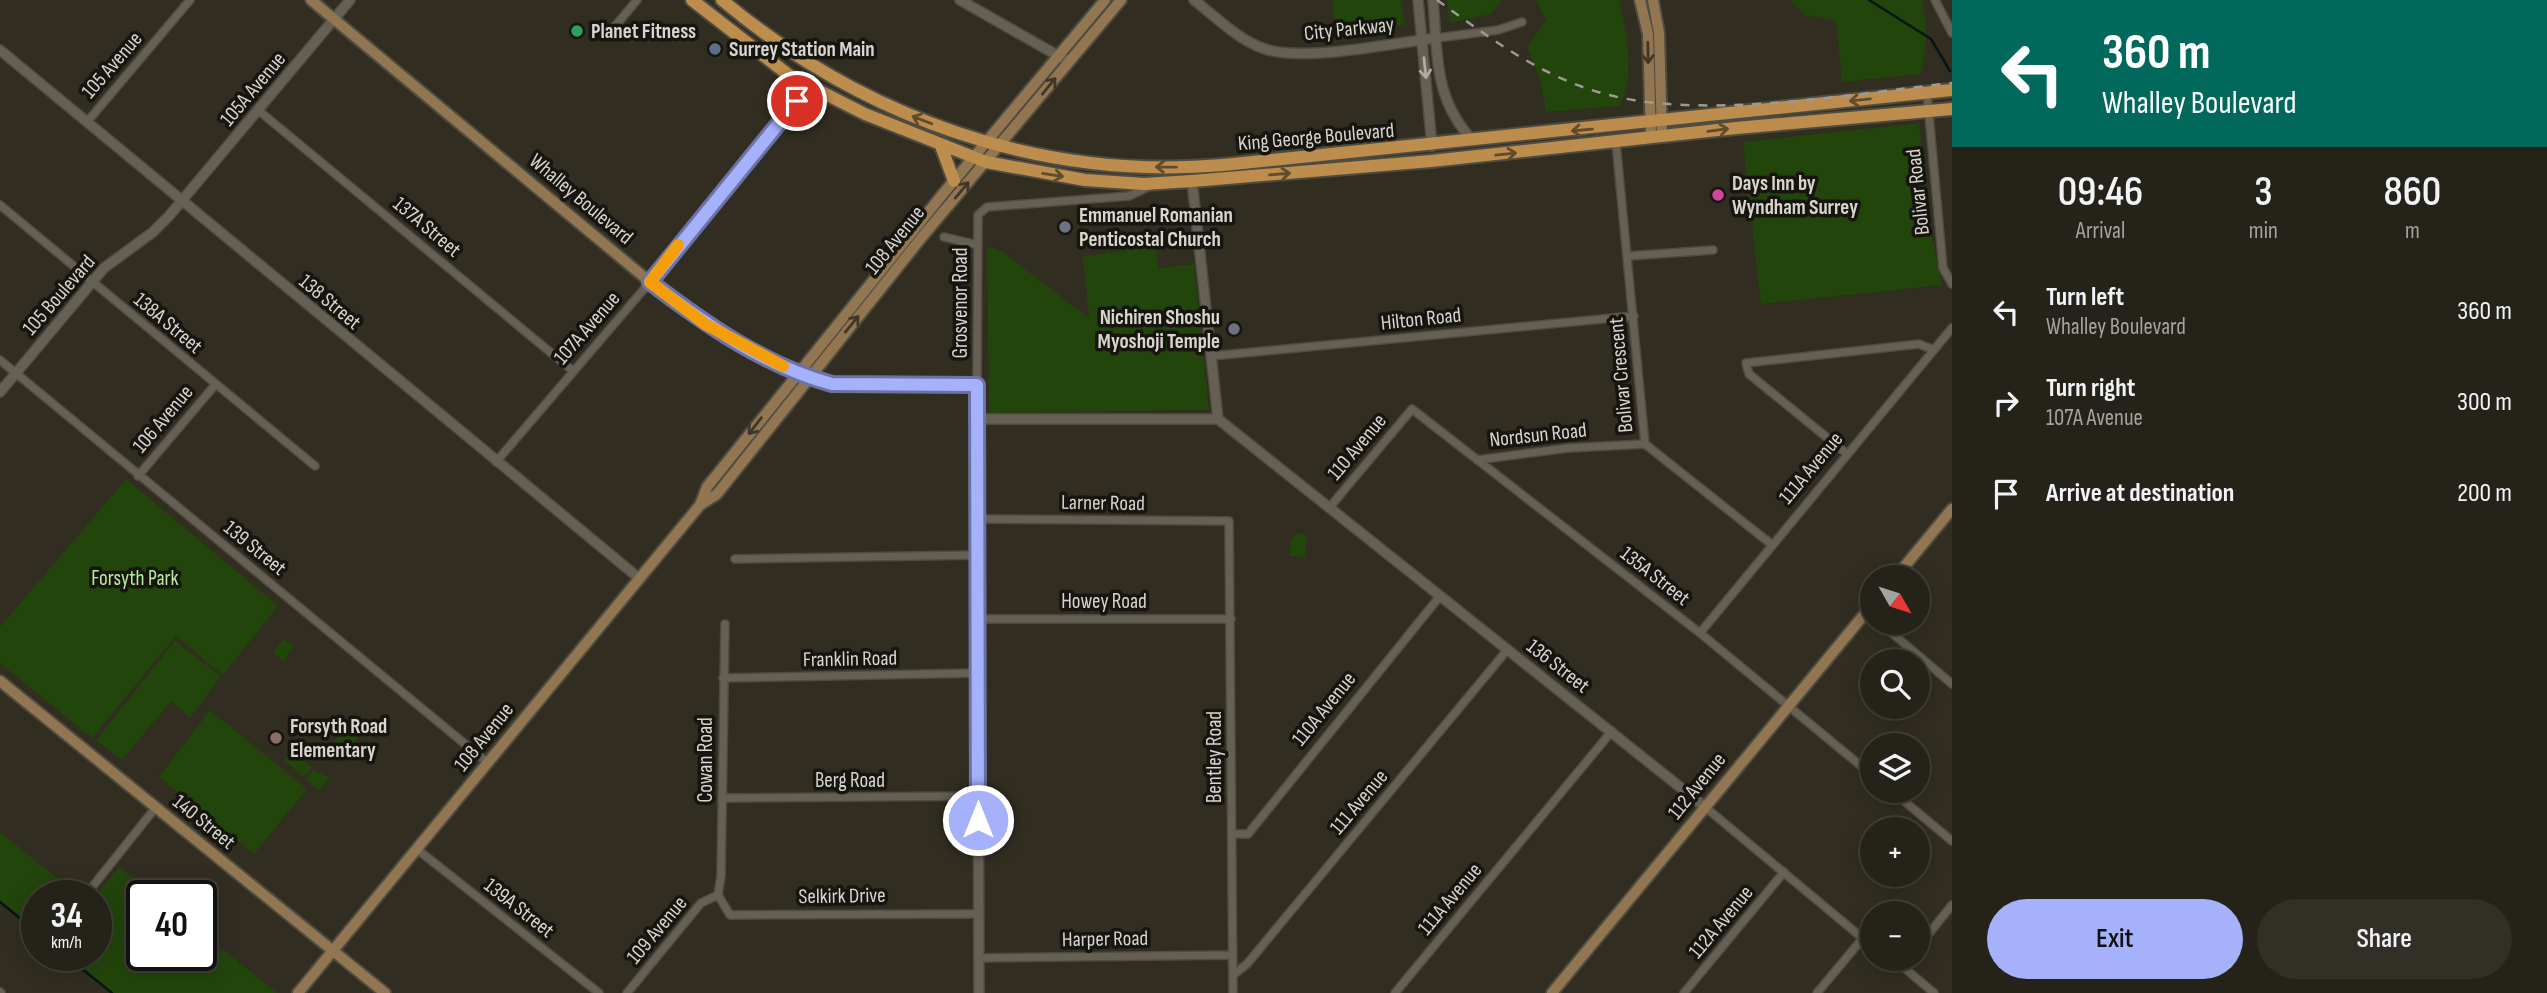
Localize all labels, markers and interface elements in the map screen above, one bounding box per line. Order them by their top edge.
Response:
street label: City Parkway [1303,12,1395,46]
place label: Planet Fitness [591,19,696,44]
marker: Planet Fitness [569,23,585,39]
text: 360 m [2102,24,2210,83]
street label: 105 Avenue [76,27,148,103]
icon: left [1987,28,2078,119]
place label: Surrey Station Main [729,37,875,62]
marker: Surrey Station Main [707,41,723,57]
one-way arrow [1641,41,1655,64]
street label: 105A Avenue [215,47,291,131]
one-way arrow [1419,56,1432,79]
pin [767,71,827,131]
one-way arrow [1041,77,1057,95]
icon: arrive [778,82,816,120]
text: Whalley Boulevard [2102,84,2297,123]
one-way arrow [1849,93,1871,106]
one-way arrow [912,113,934,126]
street label: King George Boulevard [1237,118,1395,156]
one-way arrow [1707,123,1729,136]
one-way arrow [1571,124,1594,137]
one-way arrow [1494,147,1517,160]
street label: Whalley Boulevard [524,148,638,250]
street label: Bolivar Road [1901,148,1935,236]
one-way arrow [1155,160,1178,173]
one-way arrow [1268,167,1290,180]
text: 09:46 [2058,167,2143,218]
text: 3 [2254,167,2272,218]
text: 860 [2383,167,2441,218]
one-way arrow [1041,169,1064,182]
place label: Days Inn by Wyndham Surrey [1732,171,1858,220]
one-way arrow [954,181,970,199]
marker: Days Inn by Wyndham Surrey [1710,187,1726,203]
street label: 137A Street [388,191,466,263]
street label: 108 Avenue [860,201,930,279]
place label: Emmanuel Romanian Penticostal Church [1079,203,1233,252]
text: Arrival [2076,217,2125,245]
text: min [2249,217,2278,245]
text: m [2405,217,2420,245]
marker: Emmanuel Romanian Penticostal Church [1057,219,1073,235]
street label: Grosvenor Road [948,248,973,358]
street label: 105 Boulevard [17,250,101,340]
street label: 138 Street [294,269,366,335]
text: Turn left [2046,282,2124,313]
street label: 107A Avenue [549,286,625,370]
street label: 138A Street [129,287,207,359]
icon: left [1987,293,2025,331]
text: 360 m [2457,296,2512,327]
street label: Hilton Road [1380,302,1462,336]
place label: Nichiren Shoshu Myoshoji Temple [1098,305,1220,354]
text: Whalley Boulevard [2046,313,2186,341]
one-way arrow [844,316,859,334]
street label: Bolivar Crescent [1604,316,1638,434]
marker: Nichiren Shoshu Myoshoji Temple [1226,321,1242,337]
text: Turn right [2046,373,2135,404]
street label: 106 Avenue [128,380,198,458]
icon: right [1987,384,2025,422]
text: 300 m [2457,387,2512,418]
text: 107A Avenue [2046,404,2143,432]
street label: 110 Avenue [1322,409,1392,485]
one-way arrow [747,417,762,435]
street label: Nordsun Road [1488,417,1588,453]
street label: 111A Avenue [1774,427,1848,509]
icon: arrive [1987,475,2025,513]
text: Arrive at destination [2046,478,2234,509]
text: 200 m [2457,478,2512,509]
street label: Larner Road [1061,490,1145,516]
street label: 139 Street [219,515,291,581]
street label: 135A Street [1615,541,1695,611]
north arrow [1860,565,1930,635]
map controls [1860,565,1930,971]
park label: Forsyth Park [91,566,179,591]
street label: Howey Road [1061,589,1147,614]
street label: 136 Street [1522,634,1594,698]
street label: Franklin Road [803,646,897,672]
button: search [1860,649,1930,719]
street label: 110A Avenue [1287,667,1361,751]
street label: 108 Avenue [449,698,519,776]
street label: Bentley Road [1202,711,1227,803]
place label: Forsyth Road Elementary [290,714,387,763]
street label: Cowan Road [693,717,718,803]
marker: Forsyth Road Elementary [268,730,284,746]
button: layers [1860,733,1930,803]
street label: 112 Avenue [1663,748,1731,824]
street label: 111 Avenue [1325,765,1393,839]
street label: Berg Road [815,768,885,793]
position arrow [941,783,1015,857]
street label: 140 Street [168,789,240,855]
button: + [1860,817,1930,887]
street label: 111A Avenue [1413,858,1487,940]
street label: 139A Street [479,873,559,943]
speed limit sign: 40 [126,880,217,971]
street label: 112A Avenue [1683,881,1759,963]
street label: Selkirk Drive [798,883,886,909]
street label: 109 Avenue [621,891,693,969]
text: 34 [51,895,83,938]
button: Exit [1987,899,2243,979]
button: Share [2257,899,2512,979]
button: − [1860,901,1930,971]
street label: Harper Road [1062,926,1148,952]
text: km/h [51,932,82,953]

